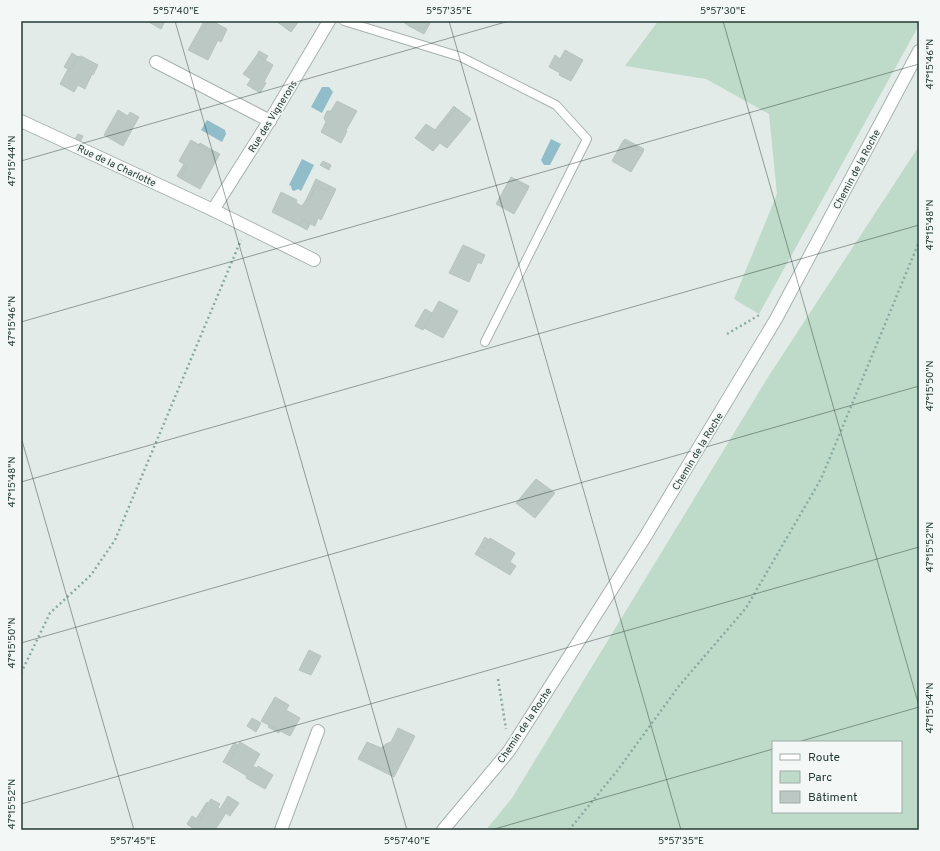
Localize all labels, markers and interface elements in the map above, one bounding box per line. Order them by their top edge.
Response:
text: 5°57'40"E [153,5,199,18]
text: 5°57'35"E [426,5,472,18]
text: 5°57'30"E [700,5,746,18]
text: 47°15'46"N [924,39,937,89]
street label: Rue des Vignerons [246,78,301,155]
street label: Chemin de la Roche [831,128,884,212]
text: 47°15'44"N [6,135,19,187]
street label: Rue de la Charlotte [75,142,158,190]
text: 47°15'48"N [924,200,937,250]
text: 47°15'46"N [6,296,19,346]
text: 47°15'50"N [924,360,937,412]
street label: Chemin de la Roche [670,410,727,493]
text: 47°15'48"N [6,457,19,507]
text: 47°15'52"N [924,522,937,572]
text: 47°15'50"N [6,617,19,669]
text: 47°15'54"N [924,682,937,734]
street label: Chemin de la Roche [495,685,555,766]
legend [772,741,902,813]
text: Route [808,750,840,766]
text: Parc [808,770,832,786]
text: 47°15'52"N [6,779,19,829]
text: Bâtiment [808,790,858,806]
text: 5°57'45"E [110,835,156,848]
text: 5°57'40"E [384,835,430,848]
text: 5°57'35"E [658,835,704,848]

